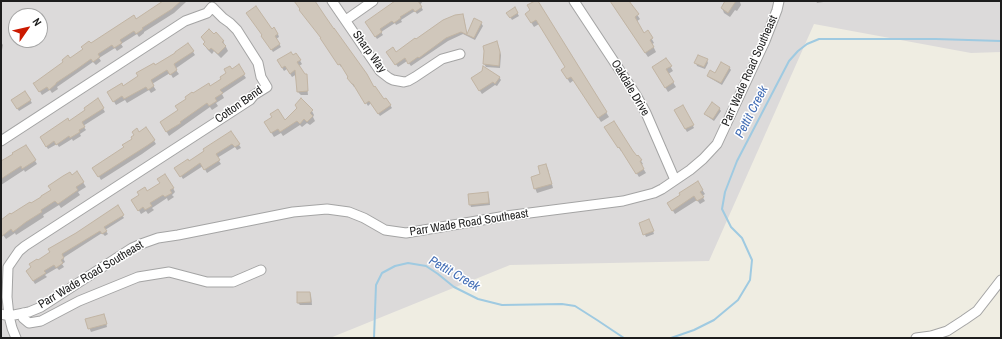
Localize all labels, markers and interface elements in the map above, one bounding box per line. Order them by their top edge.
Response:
north arrow [8,8,48,48]
street label: Parr Wade Road Southeast [719,13,781,129]
text: N [29,15,45,28]
street label: Sharp Way [349,28,389,76]
street label: Oakdale Drive [608,57,652,119]
street label: Cotton Bend [212,83,266,127]
water label: Pettit Creek [732,83,772,141]
street label: Parr Wade Road Southeast [409,207,529,239]
street label: Parr Wade Road Southeast [36,238,146,312]
water label: Pettit Creek [426,253,482,295]

